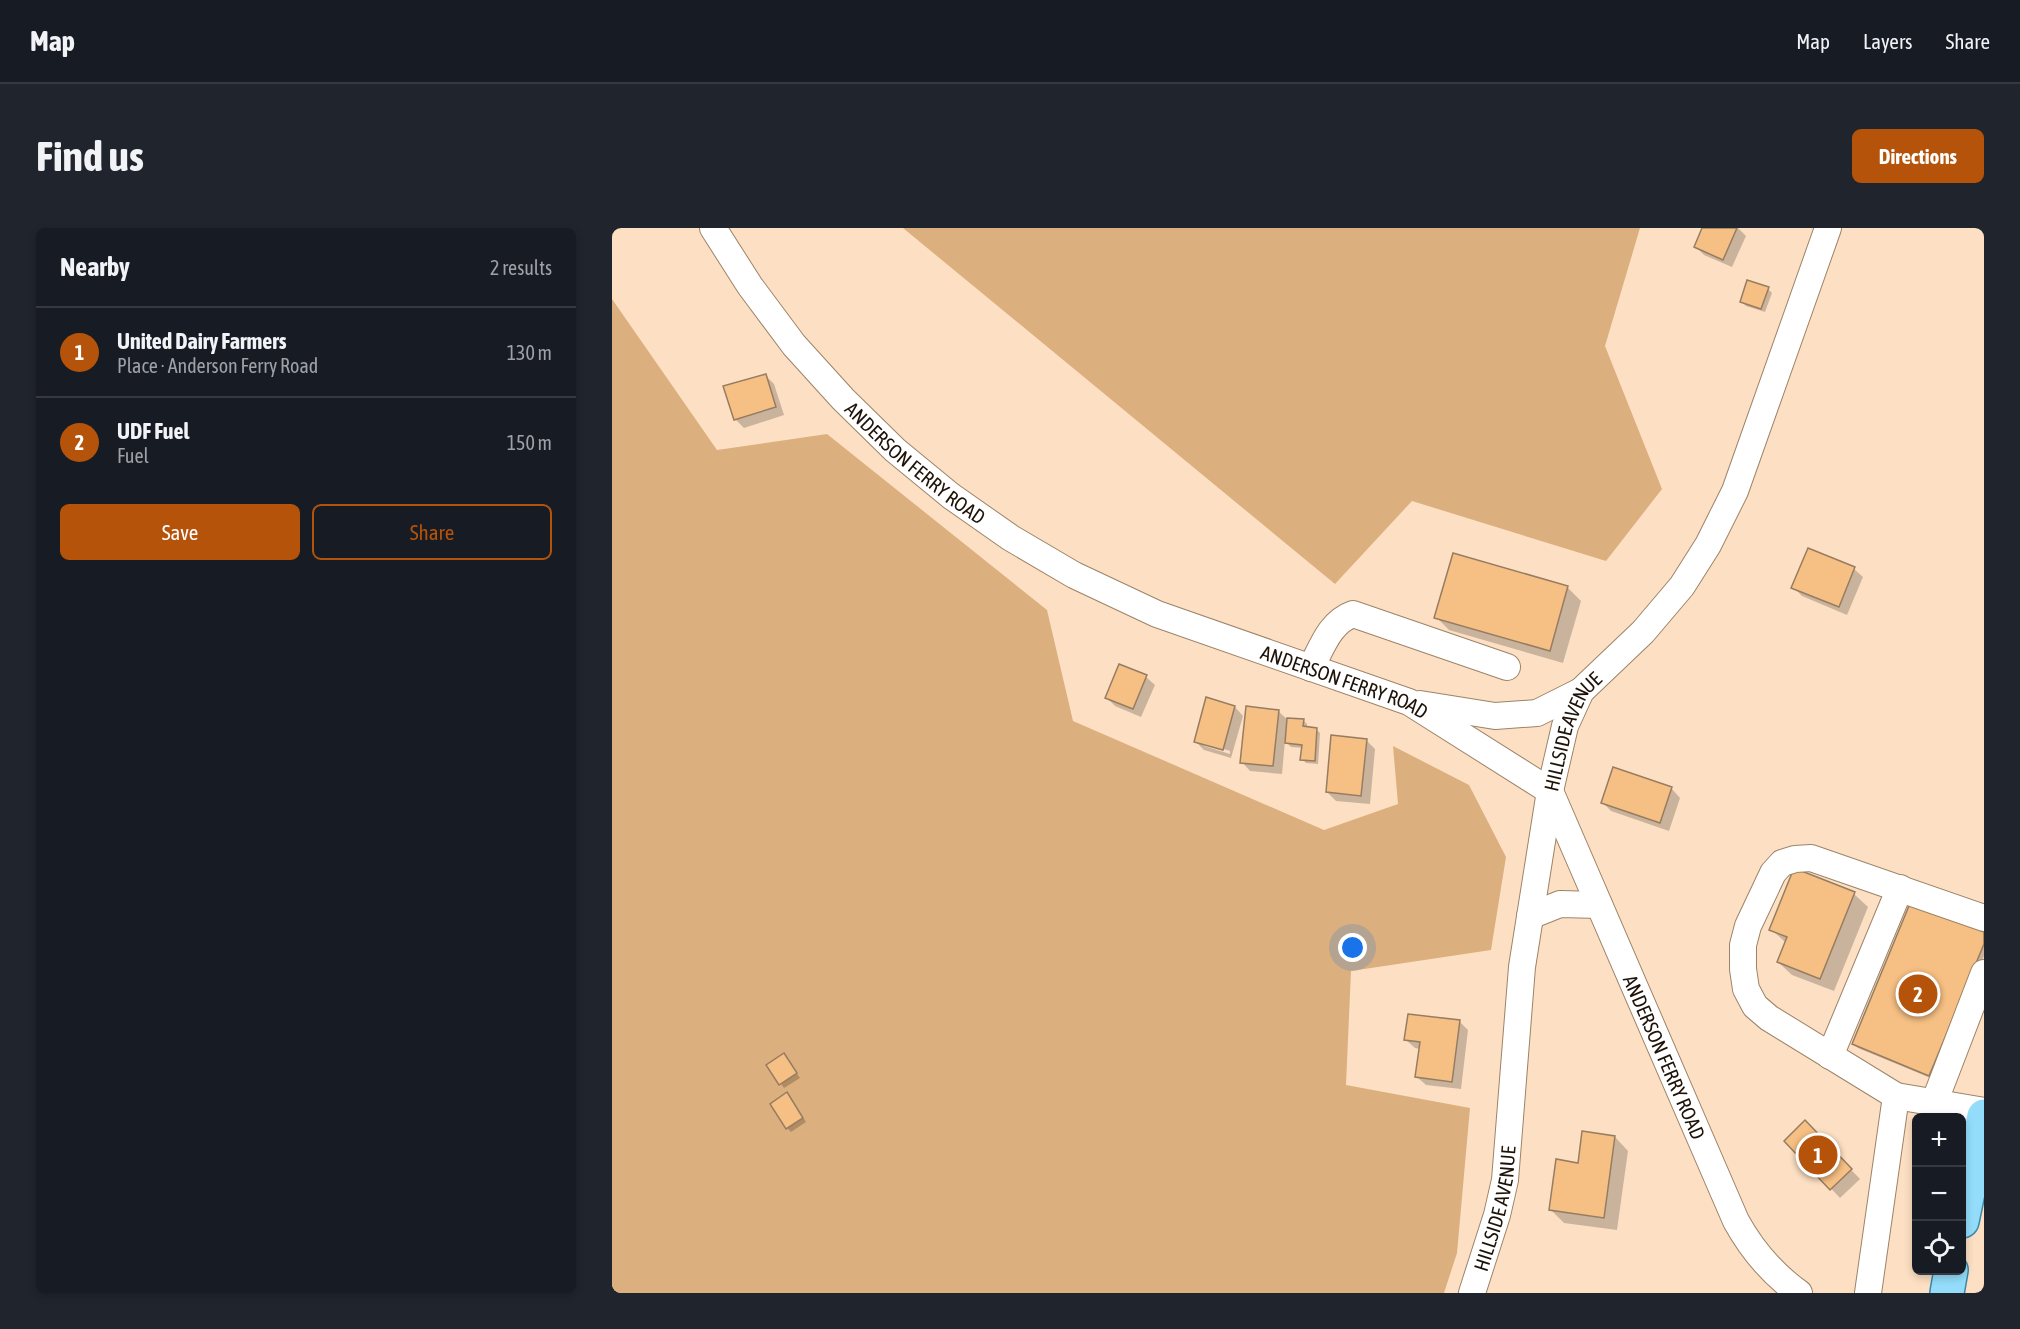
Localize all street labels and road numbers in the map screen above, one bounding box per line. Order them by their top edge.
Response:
street label: ANDERSON FERRY ROAD [841,397,990,528]
street label: ANDERSON FERRY ROAD [1258,640,1433,723]
street label: HILLSIDE AVENUE [1539,666,1606,793]
street label: ANDERSON FERRY ROAD [1619,971,1711,1143]
street label: HILLSIDE AVENUE [1468,1144,1519,1274]

